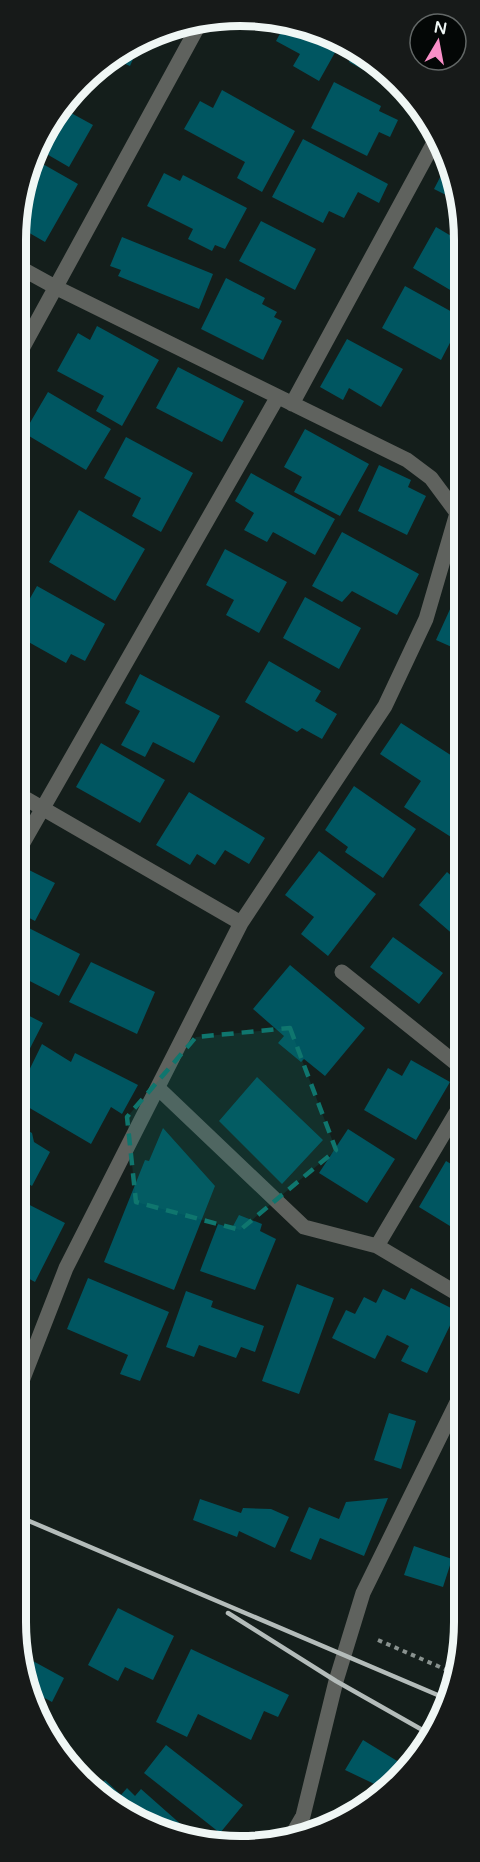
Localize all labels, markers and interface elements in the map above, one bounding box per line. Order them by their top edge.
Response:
north arrow [408,12,468,72]
text: N [432,17,448,39]

